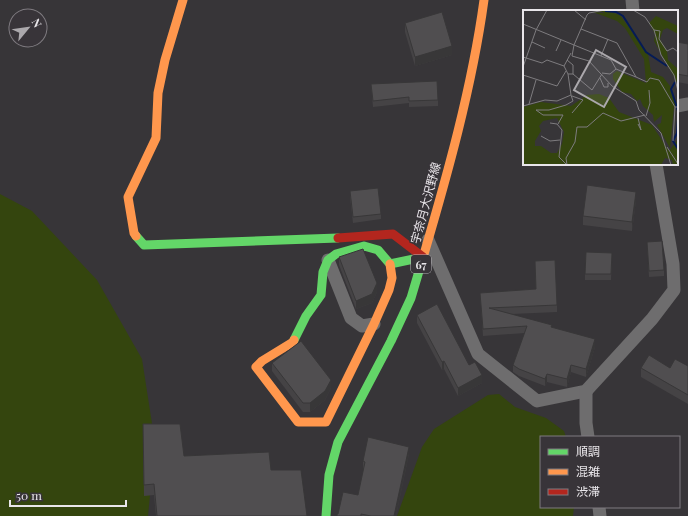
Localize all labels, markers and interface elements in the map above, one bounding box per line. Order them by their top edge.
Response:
north arrow [8,8,48,48]
inset map [523,10,678,165]
text: N [29,16,46,30]
street label: 宇奈月大沢野線 [406,160,444,246]
road number: 67 [411,255,431,273]
legend [540,436,680,508]
text: 順調 [576,443,600,459]
text: 混雑 [576,463,600,479]
scale bar [10,482,126,508]
text: 渋滞 [576,483,600,499]
text: 50 m [16,487,42,503]

